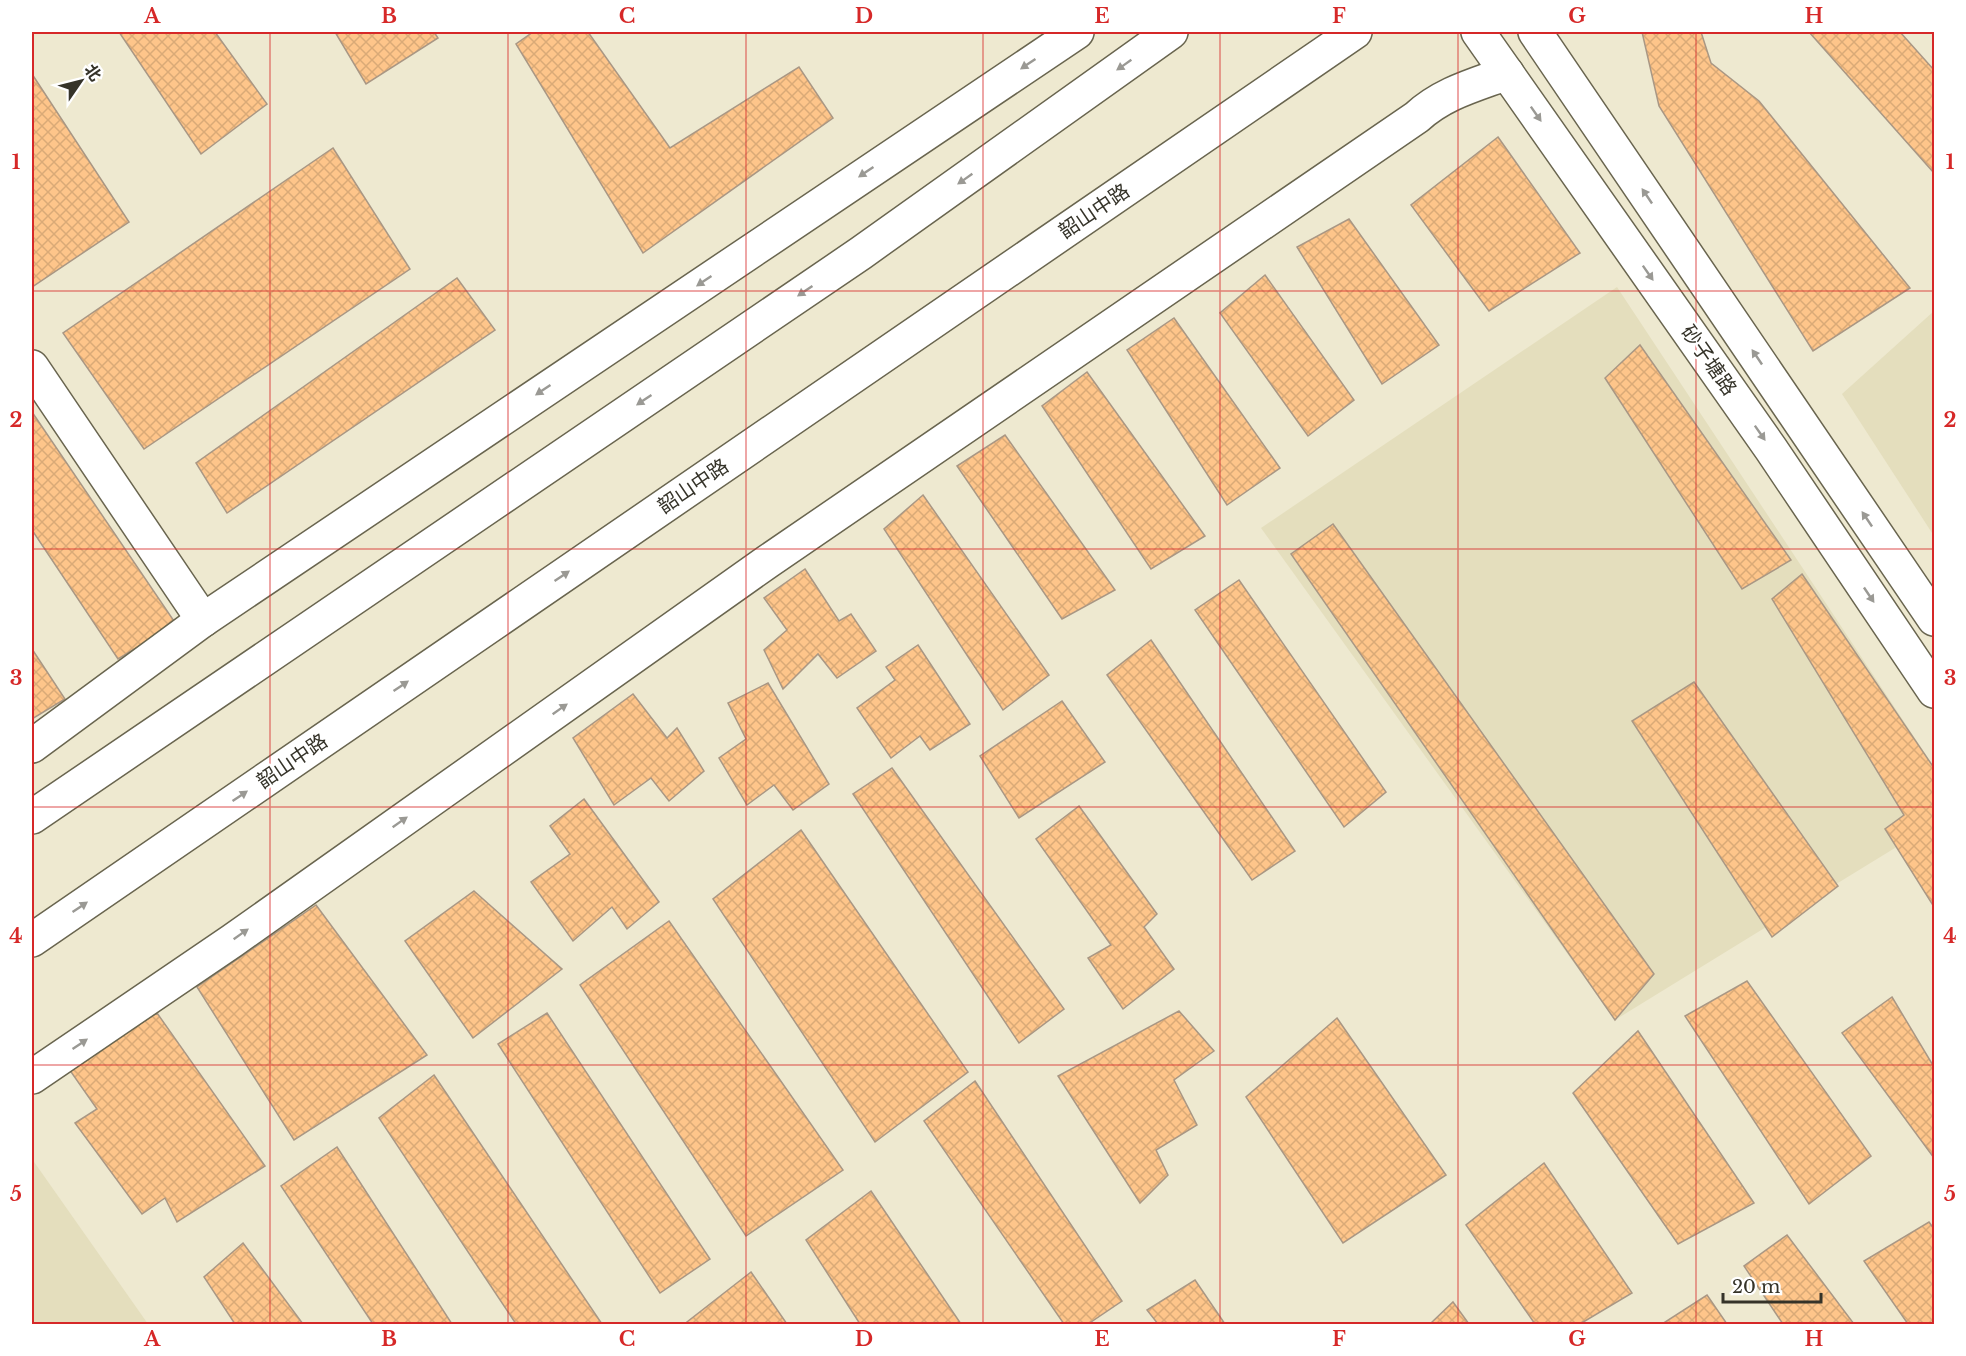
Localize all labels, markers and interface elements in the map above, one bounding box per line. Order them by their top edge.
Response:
text: A [143,4,161,28]
text: B [381,4,397,28]
text: C [619,4,635,28]
text: D [855,4,873,28]
text: E [1094,4,1110,28]
text: F [1332,4,1346,28]
text: G [1568,4,1586,28]
text: H [1805,4,1824,28]
north arrow [51,51,111,111]
one-way arrow [1020,58,1036,69]
one-way arrow [1116,59,1131,71]
text: 北 [81,60,106,85]
one-way arrow [1530,105,1542,121]
text: 1 [12,150,21,174]
text: 1 [1946,150,1955,174]
one-way arrow [858,166,874,177]
one-way arrow [957,173,973,184]
street label: 韶山中路 [1054,179,1134,243]
one-way arrow [1641,189,1653,205]
one-way arrow [1642,265,1654,281]
one-way arrow [697,275,713,287]
one-way arrow [797,285,814,296]
street label: 砂子塘路 [1676,320,1742,400]
one-way arrow [1752,349,1763,365]
one-way arrow [535,385,551,396]
one-way arrow [636,394,652,405]
text: 2 [9,408,23,432]
text: 2 [1943,408,1957,432]
one-way arrow [1754,425,1765,441]
street label: 韶山中路 [653,454,733,518]
one-way arrow [1861,510,1872,527]
one-way arrow [554,571,570,582]
one-way arrow [1864,586,1875,603]
text: 3 [10,666,22,690]
text: 3 [1944,666,1956,690]
one-way arrow [393,680,409,692]
one-way arrow [551,703,567,715]
street label: 韶山中路 [252,729,332,793]
one-way arrow [232,790,248,802]
one-way arrow [392,816,408,828]
one-way arrow [71,901,87,913]
text: 4 [9,924,23,948]
text: 4 [1943,924,1957,948]
one-way arrow [234,929,249,941]
one-way arrow [72,1039,88,1050]
text: 5 [10,1182,22,1206]
text: 5 [1944,1182,1956,1206]
scale bar [1723,1266,1820,1304]
text: 20 m [1732,1276,1780,1298]
text: A [143,1327,161,1351]
text: B [381,1327,397,1351]
text: C [619,1327,635,1351]
text: D [855,1327,873,1351]
text: E [1094,1327,1110,1351]
text: F [1332,1327,1346,1351]
text: G [1568,1327,1586,1351]
text: H [1805,1327,1824,1351]

